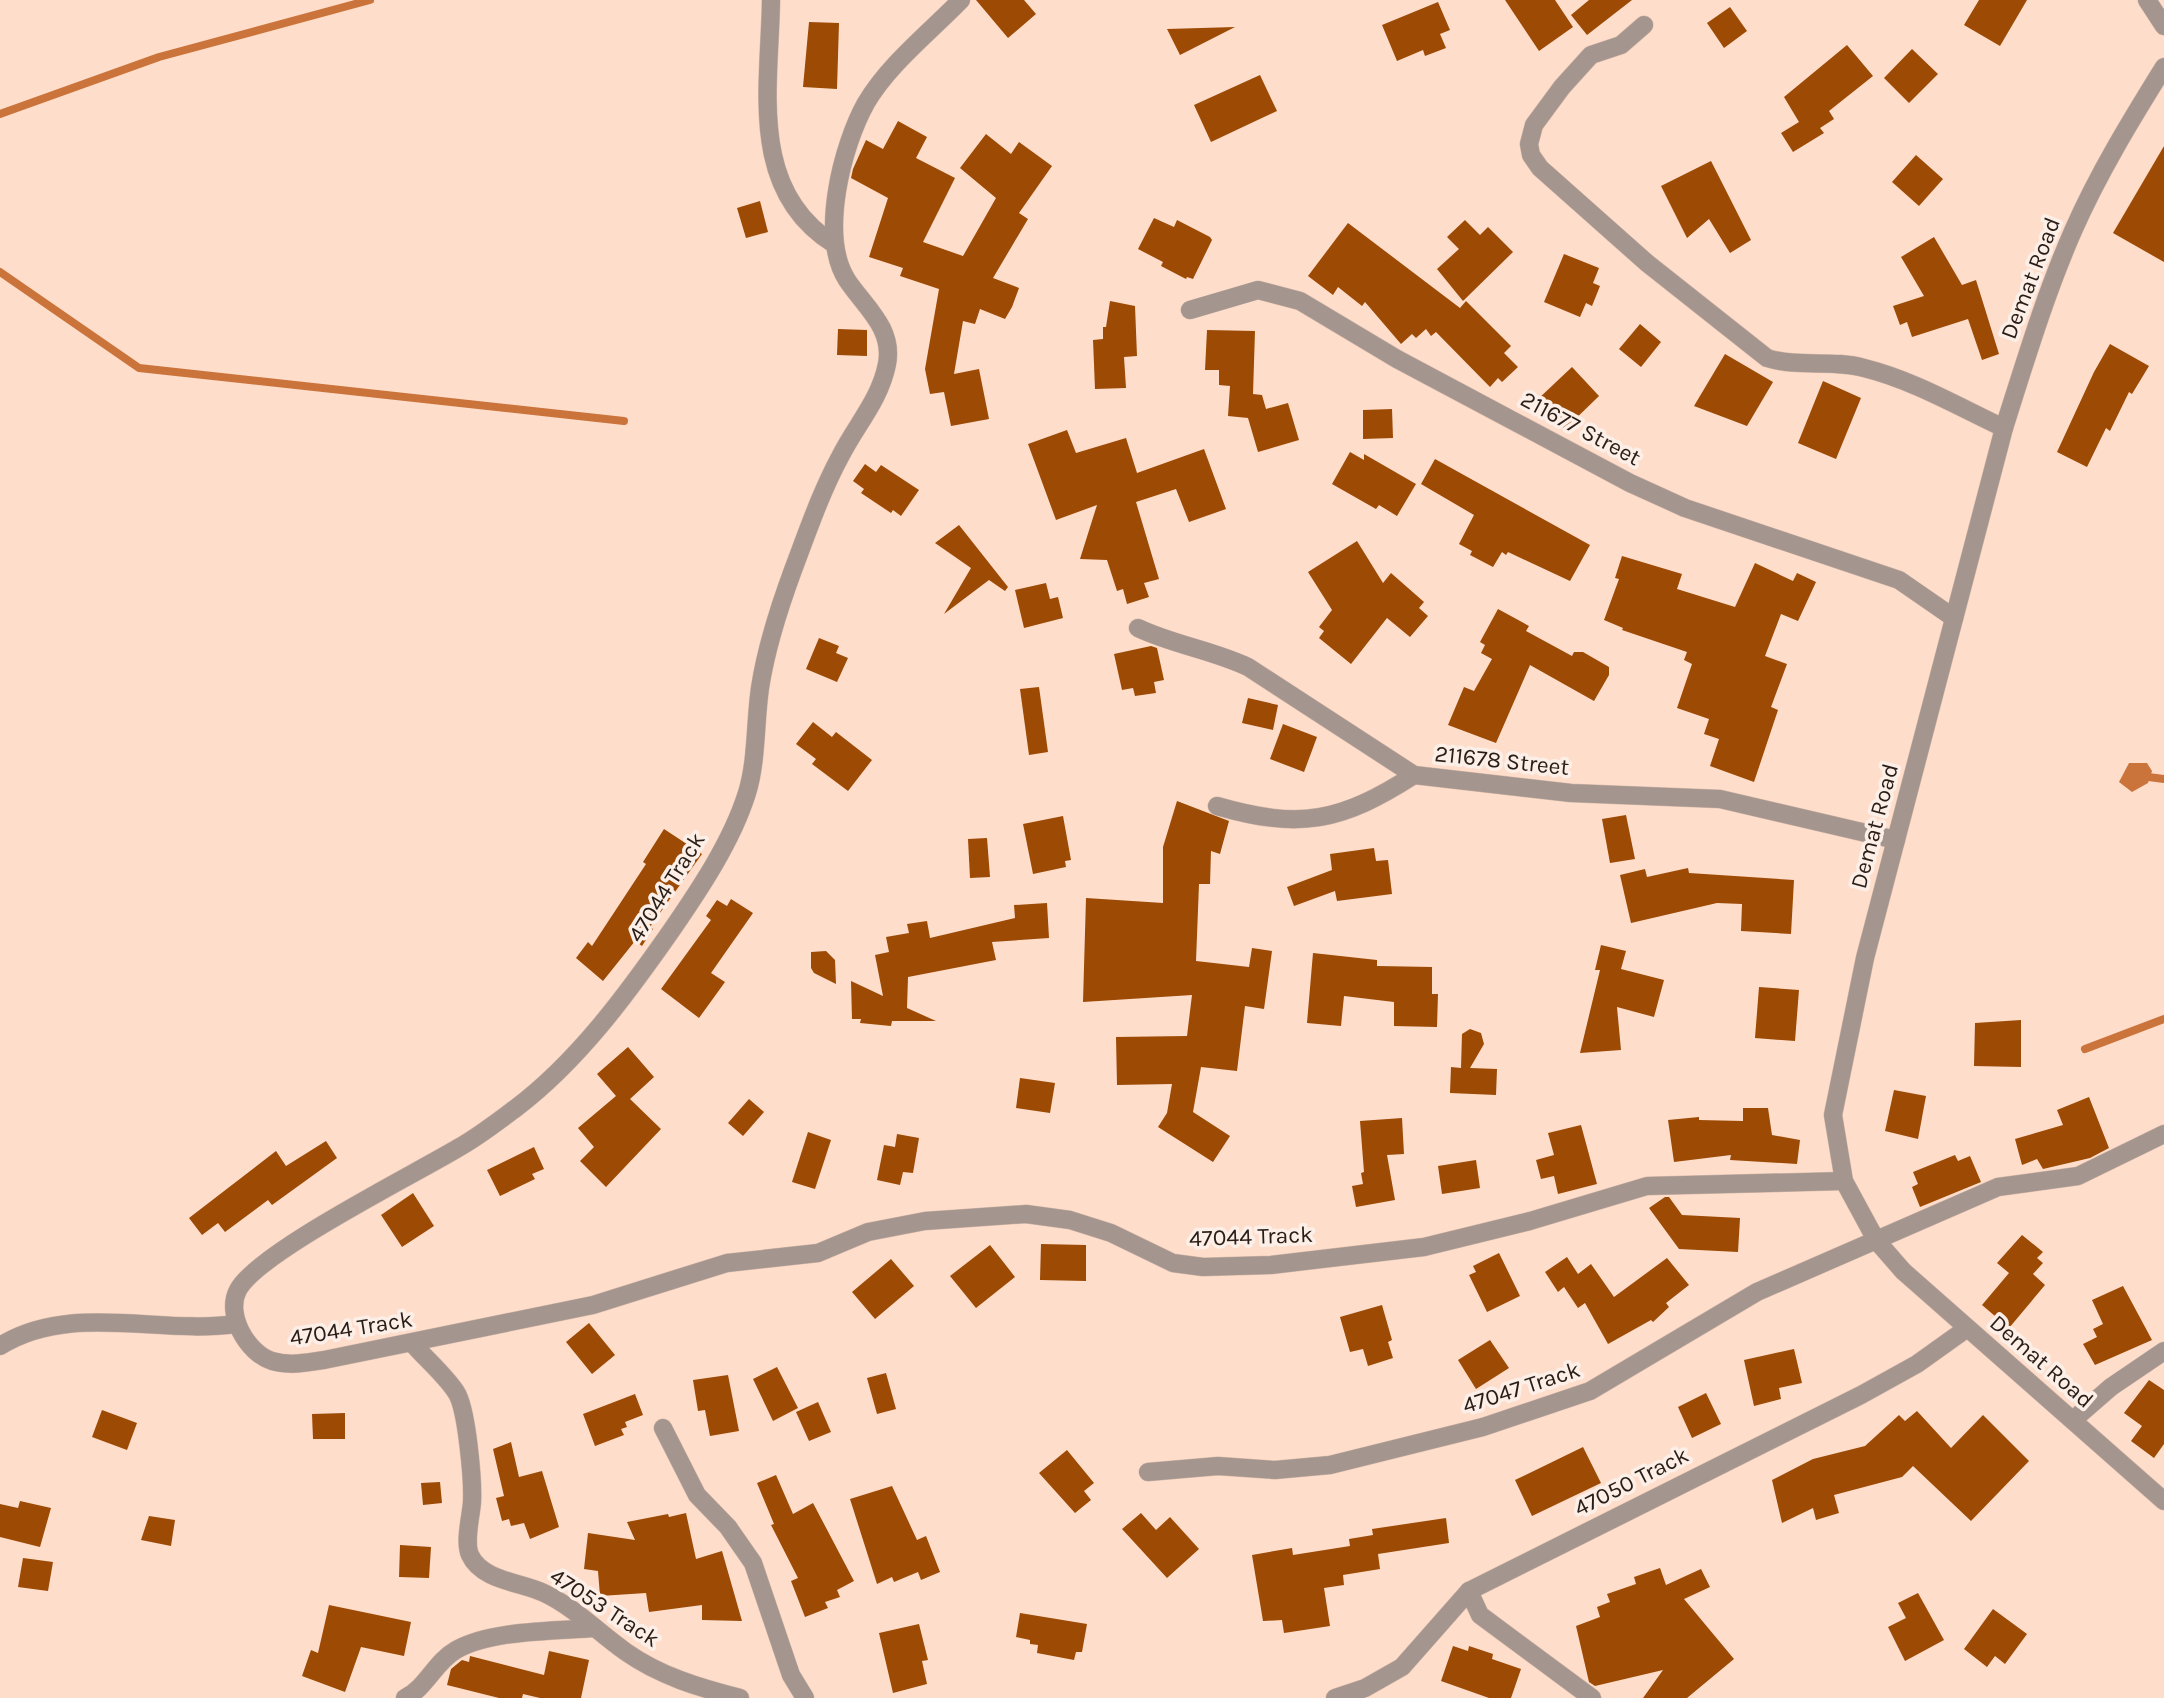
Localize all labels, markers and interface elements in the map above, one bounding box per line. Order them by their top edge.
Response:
street label: Demat Road [1995,213,2066,343]
street label: 211677 Street [1516,386,1646,471]
street label: 211678 Street [1433,740,1571,781]
street label: Demat Road [1845,761,1904,892]
street label: 47044 Track [622,827,711,947]
street label: 47044 Track [1189,1221,1314,1252]
street label: 47044 Track [288,1305,415,1352]
street label: Demat Road [1984,1309,2099,1414]
street label: 47047 Track [1459,1356,1583,1419]
street label: 47050 Track [1569,1441,1693,1522]
street label: 47053 Track [545,1562,665,1653]

